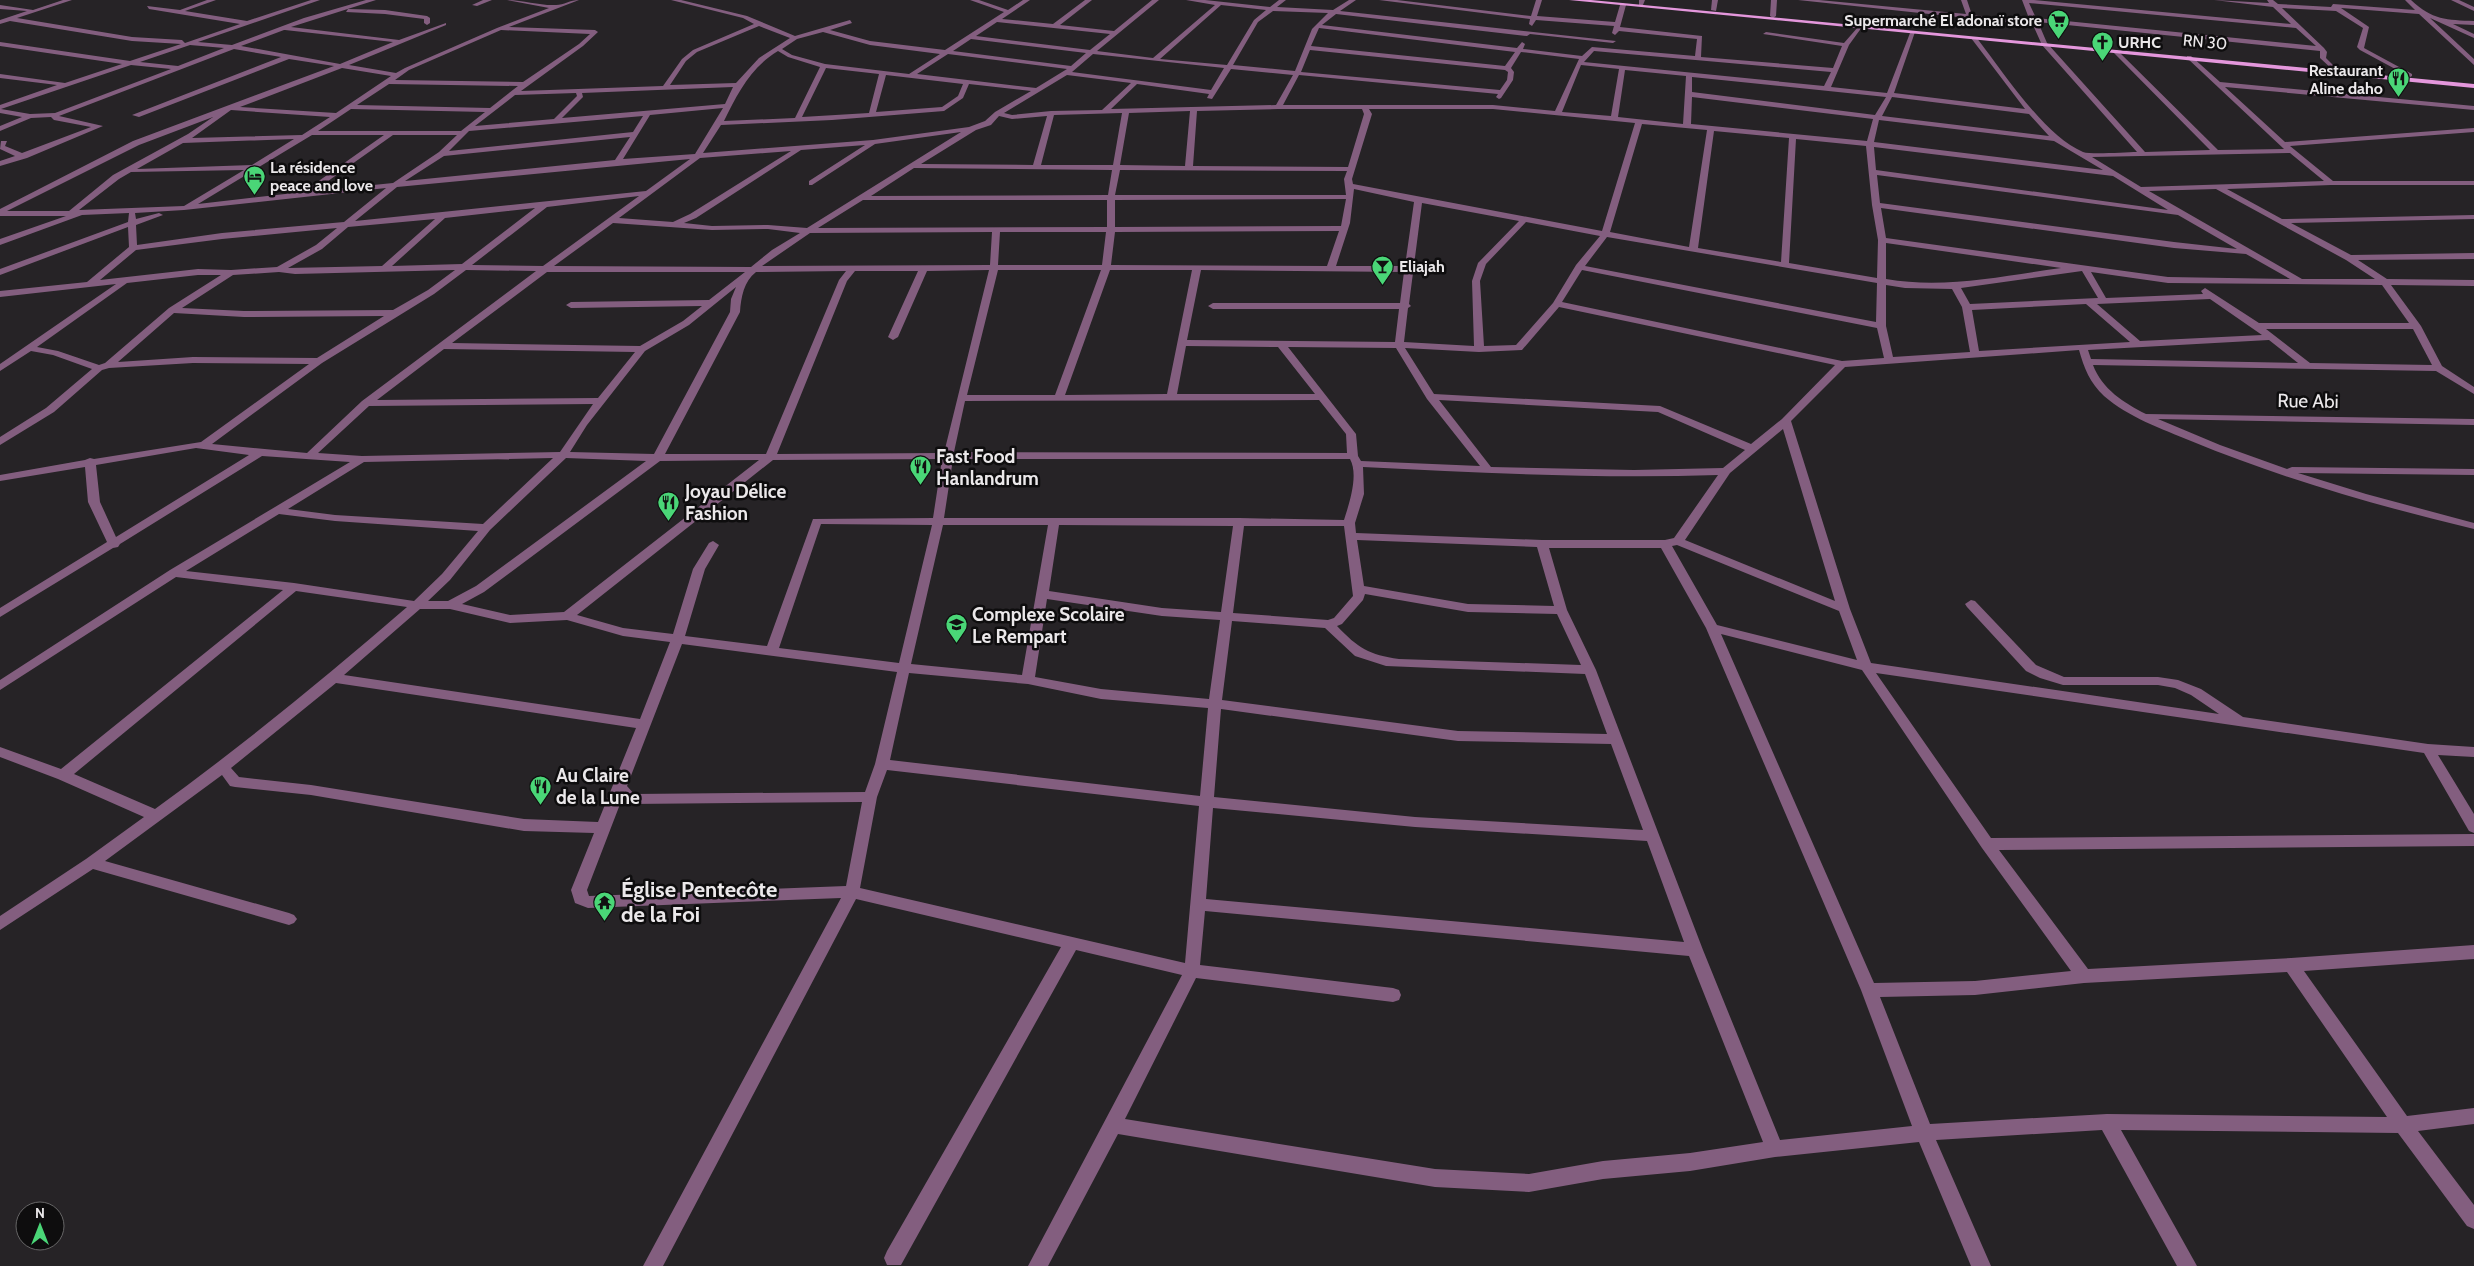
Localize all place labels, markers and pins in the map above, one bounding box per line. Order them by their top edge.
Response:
supermarket icon: Supermarché El adonaï store [2046,8,2070,39]
place label: Supermarché El adonaï store [1844,11,2042,30]
church icon: URHC [2090,30,2114,61]
place label: URHC [2118,33,2161,52]
place label: Restaurant Aline daho [2309,61,2383,98]
restaurant icon: Restaurant Aline daho [2387,67,2411,98]
place label: La résidence peace and love [270,158,373,195]
hotel icon: La résidence peace and love [242,164,266,195]
bar icon: Eliajah [1371,254,1395,285]
place label: Eliajah [1399,257,1445,276]
place label: Fast Food Hanlandrum [936,445,1039,490]
restaurant icon: Fast Food Hanlandrum [908,455,932,486]
place label: Joyau Délice Fashion [684,480,786,525]
restaurant icon: Joyau Délice Fashion [657,490,681,521]
place label: Complexe Scolaire Le Rempart [972,603,1125,648]
school or university icon: Complexe Scolaire Le Rempart [944,613,968,644]
place label: Au Claire de la Lune [556,764,640,809]
restaurant icon: Au Claire de la Lune [528,774,552,805]
place label: Église Pentecôte de la Foi [621,876,777,928]
temple icon: Église Pentecôte de la Foi [593,890,617,921]

